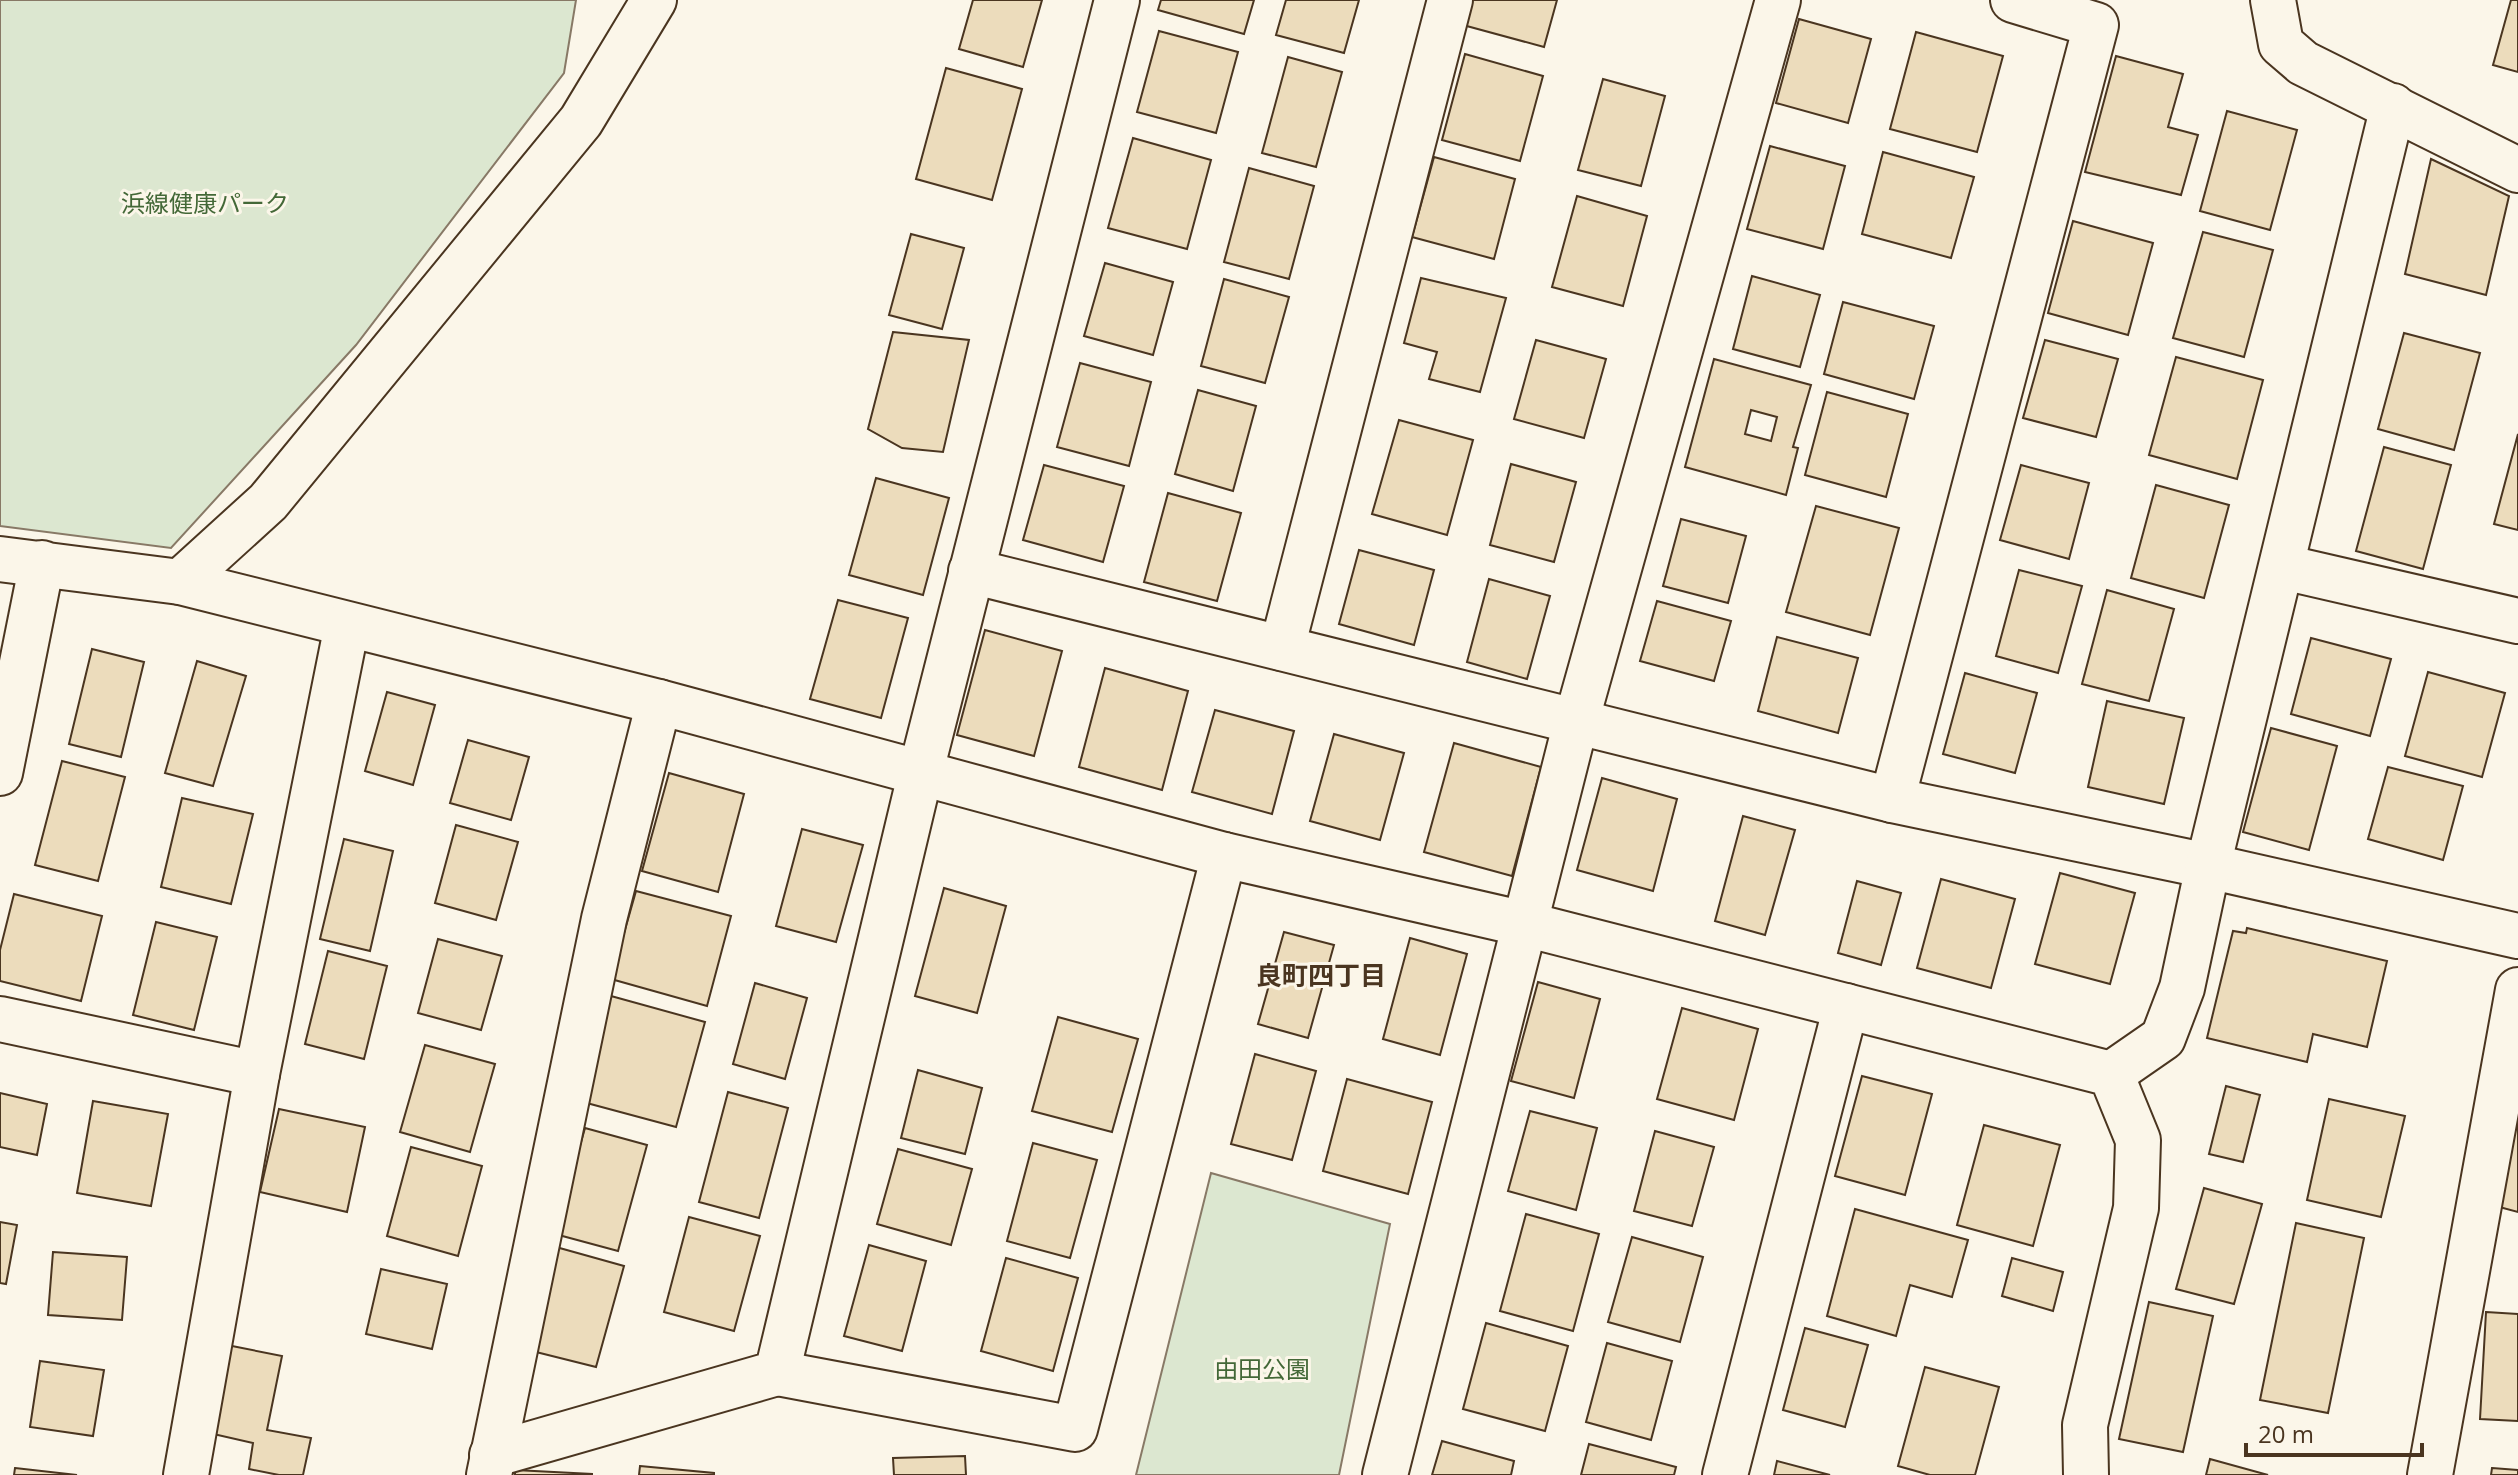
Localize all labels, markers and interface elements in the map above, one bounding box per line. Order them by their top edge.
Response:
park label: 浜線健康パーク [121,186,289,219]
district label: 良町四丁目 [1256,957,1386,993]
park label: 由田公園 [1214,1352,1310,1385]
scale bar [2246,1407,2422,1457]
text: 20 m [2258,1417,2314,1450]

